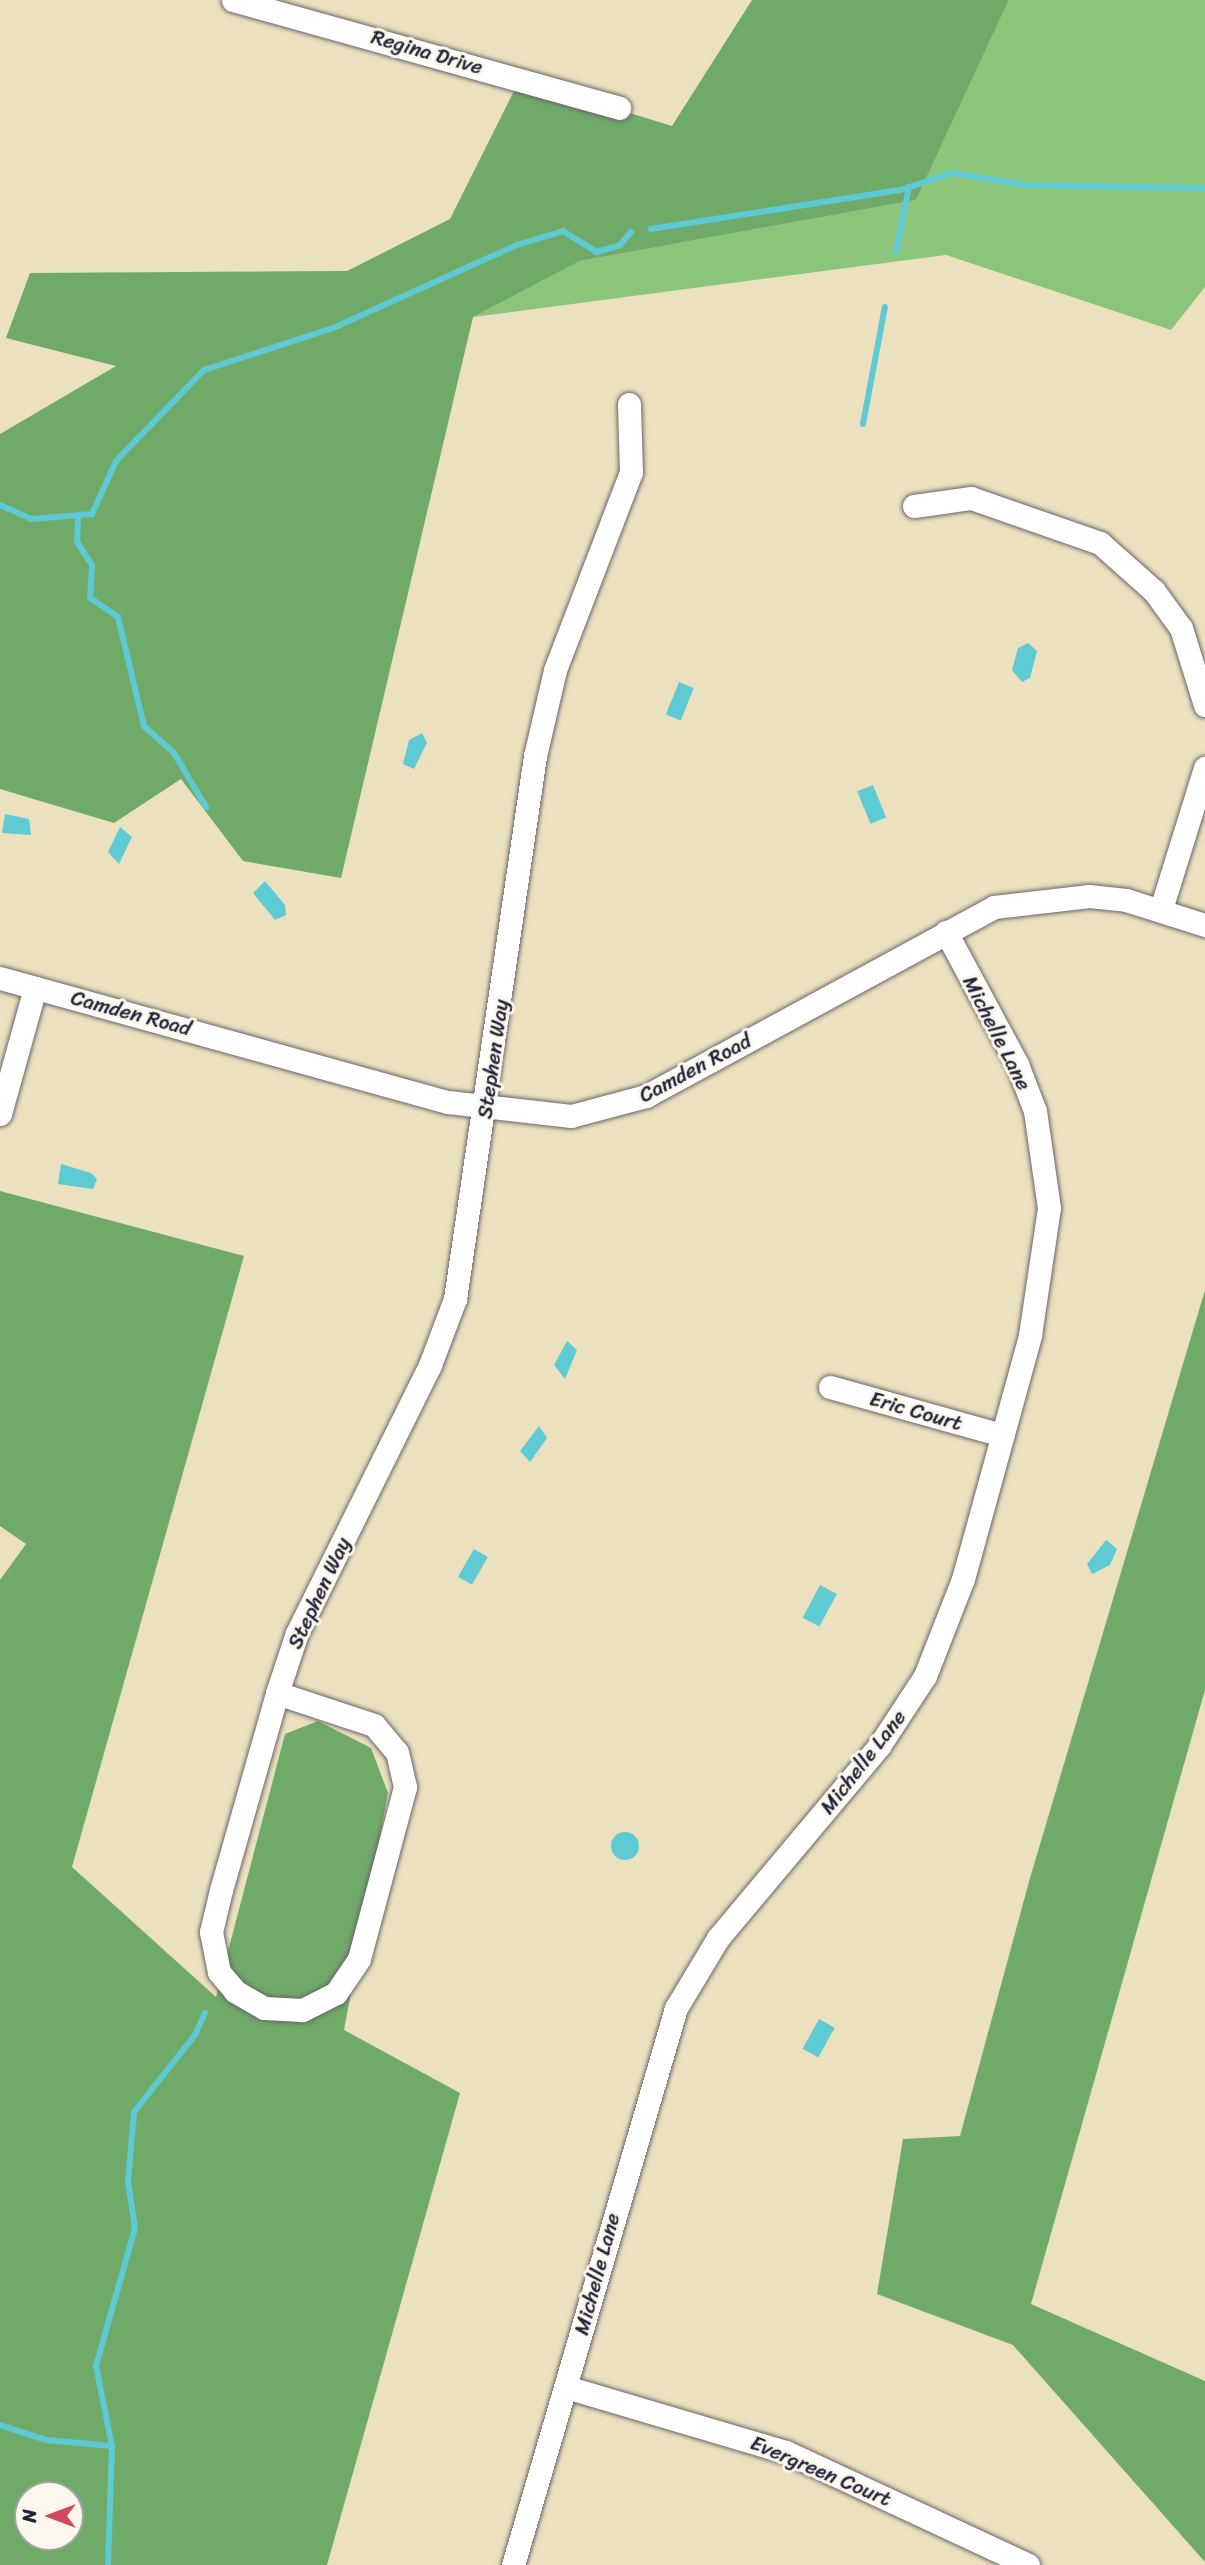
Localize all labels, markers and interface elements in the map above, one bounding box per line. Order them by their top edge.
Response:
street label: Regina Drive [368,24,486,80]
street label: Michelle Lane [957,972,1037,1094]
street label: Camden Road [68,985,194,1041]
street label: Stephen Way [472,998,514,1120]
street label: Camden Road [635,1028,755,1108]
street label: Eric Court [867,1386,965,1436]
street label: Stephen Way [282,1533,356,1653]
street label: Michelle Lane [815,1705,911,1819]
street label: Michelle Lane [569,2210,625,2338]
street label: Evergreen Court [747,2430,895,2512]
north arrow [14,2481,84,2551]
text: N [13,2509,46,2523]

